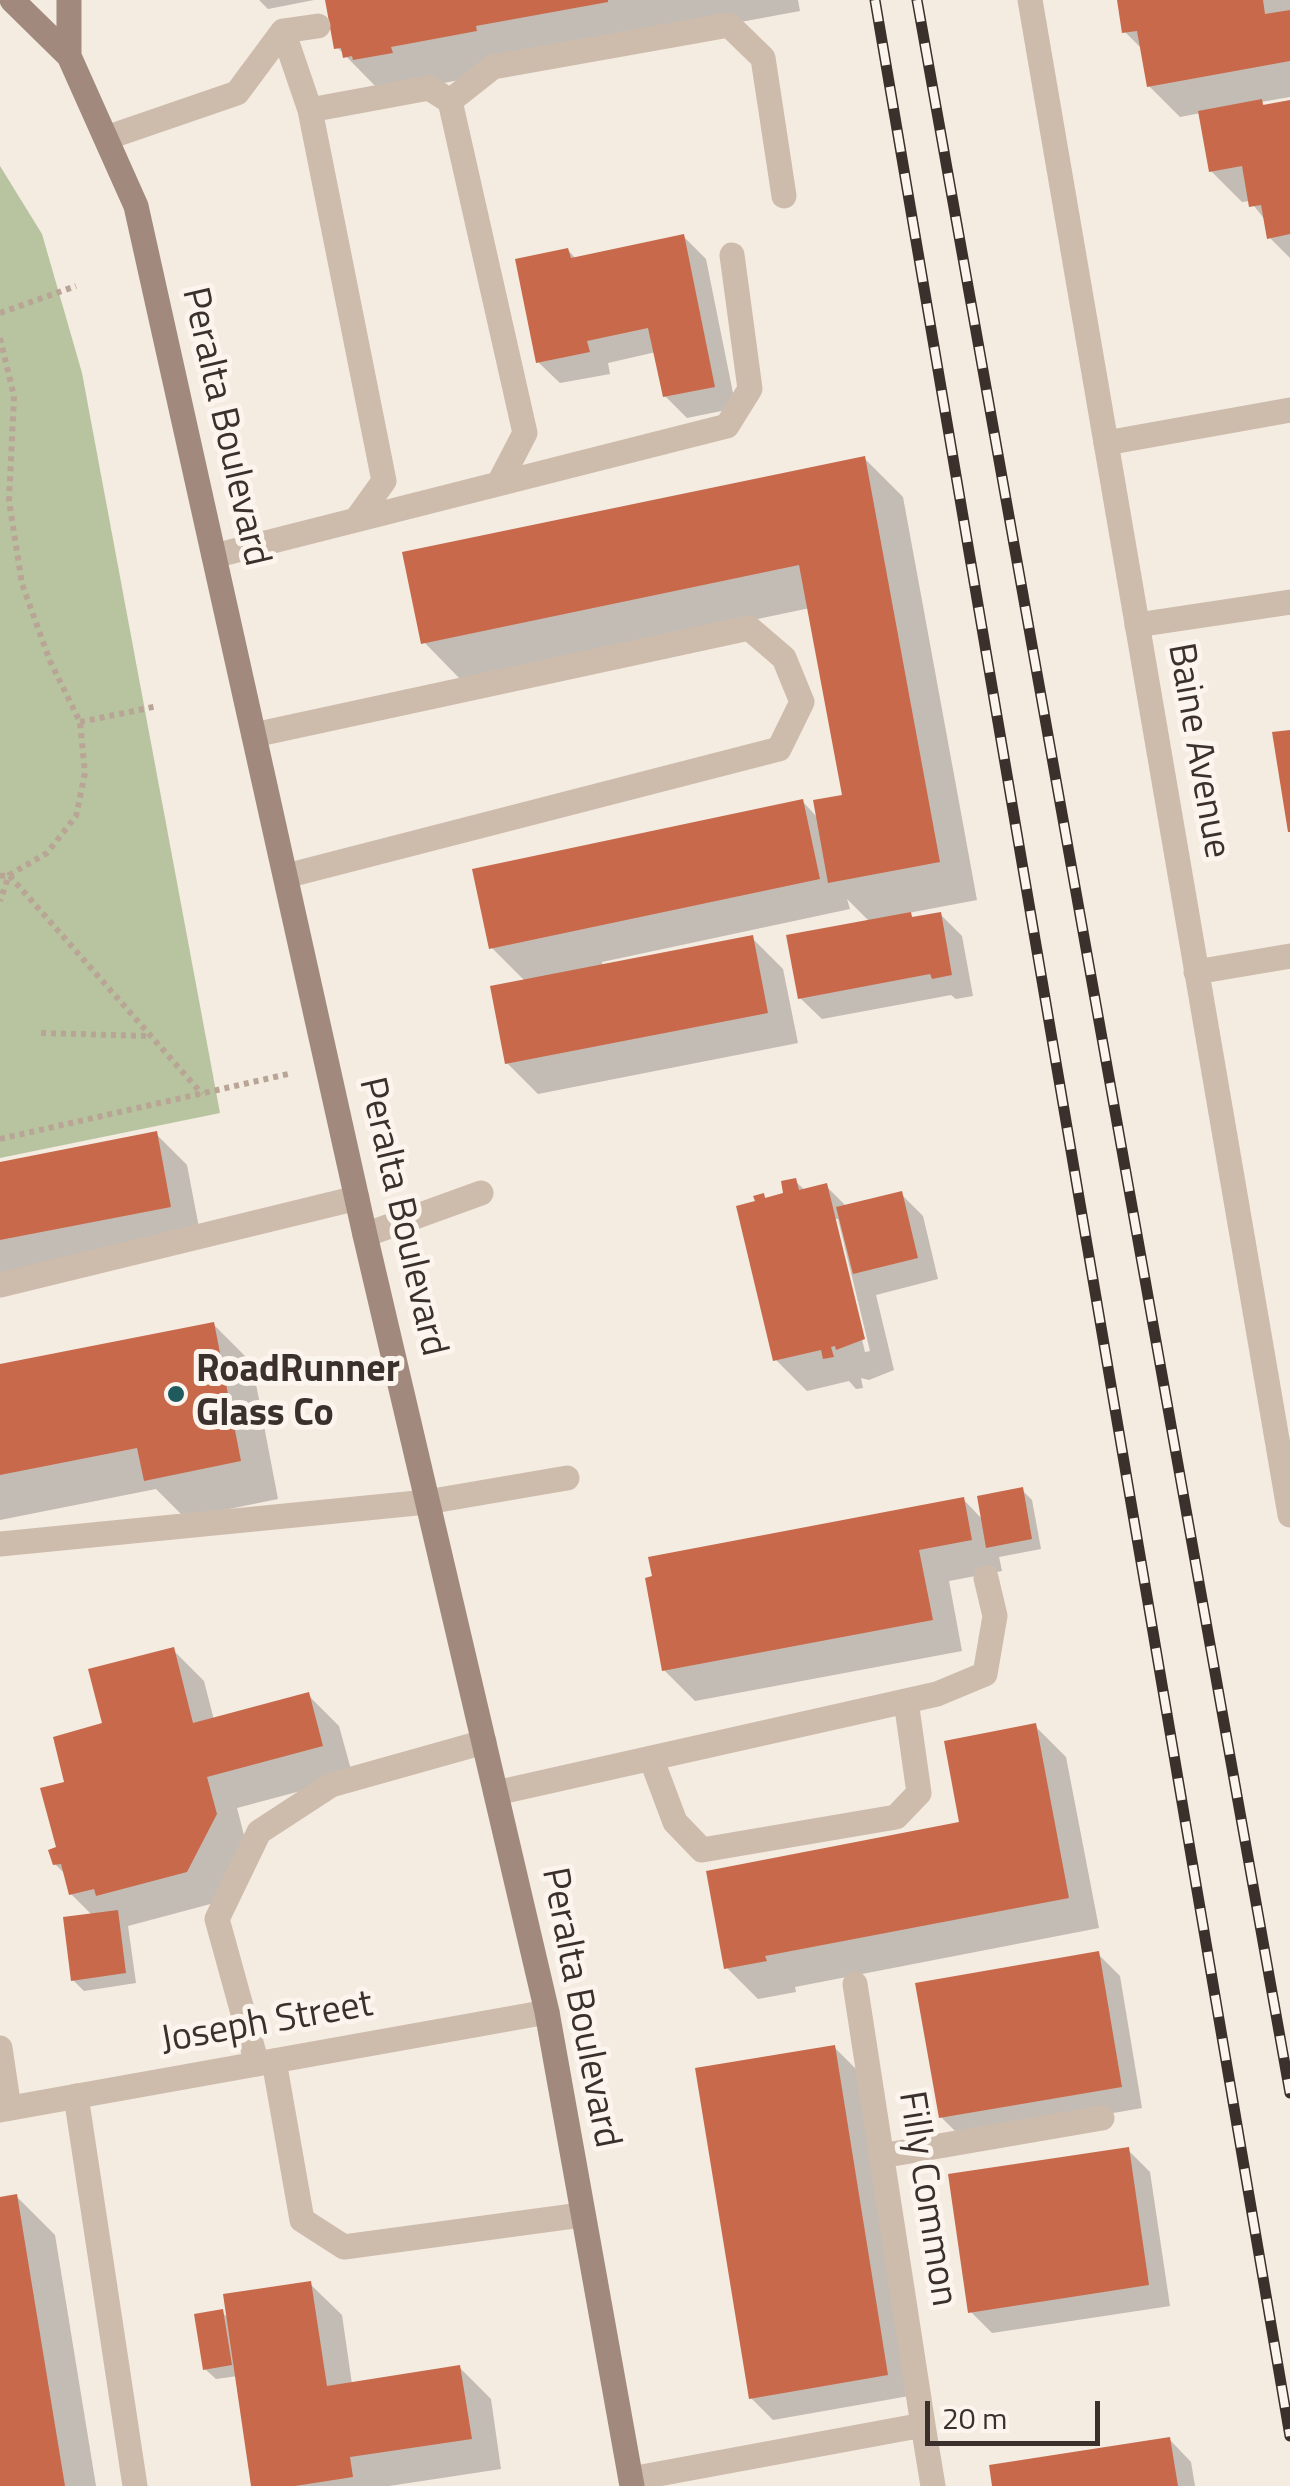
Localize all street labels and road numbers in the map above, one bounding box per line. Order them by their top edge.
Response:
street label: Peralta Boulevard [170,283,278,571]
street label: Baine Avenue [1156,640,1238,862]
street label: Peralta Boulevard [347,1073,455,1361]
street label: Peralta Boulevard [529,1864,629,2152]
street label: Joseph Street [157,1983,377,2065]
street label: Filly Common [887,2088,965,2310]

